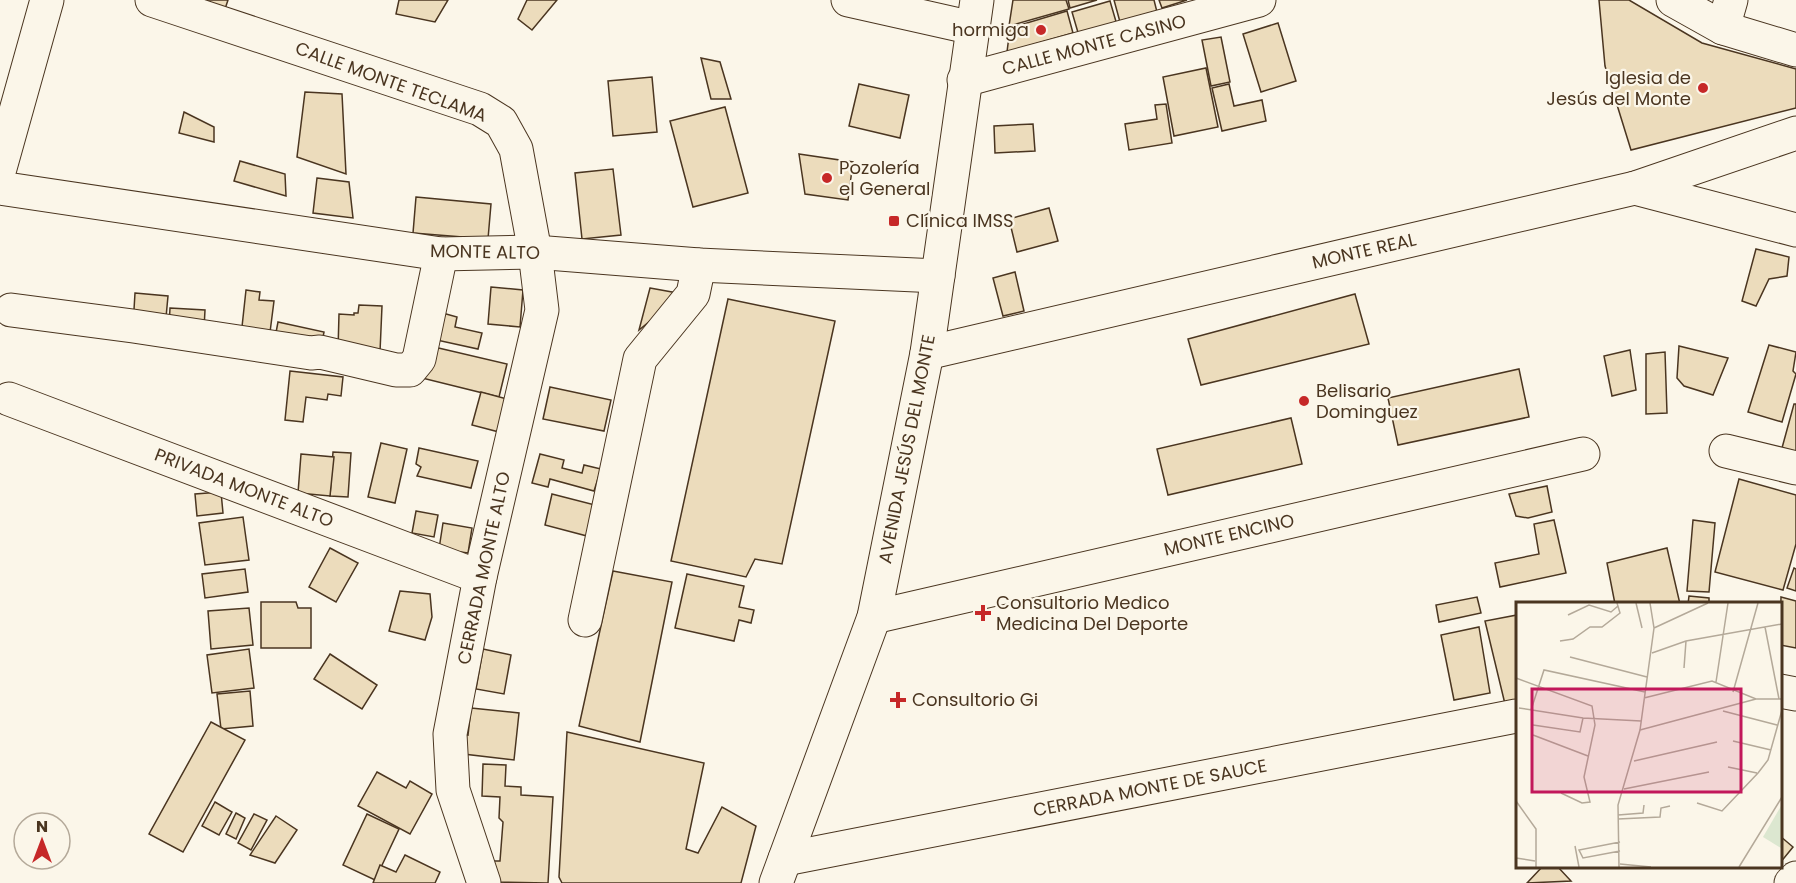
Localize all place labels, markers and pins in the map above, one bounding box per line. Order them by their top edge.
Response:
place label: hormiga [952,17,1029,42]
marker: hormiga [1034,23,1048,37]
place label: Iglesia de Jesús del Monte [1546,65,1691,111]
marker: Iglesia de Jesús del Monte [1696,81,1710,95]
place label: Pozolería el General [839,155,931,201]
marker: Pozolería el General [820,171,834,185]
place label: Clínica IMSS [906,208,1014,233]
marker: Clínica IMSS [887,214,901,228]
place label: Belisario Dominguez [1316,378,1418,424]
marker: Belisario Dominguez [1297,394,1311,408]
place label: Consultorio Medico Medicina Del Deporte [996,590,1188,636]
marker: Consultorio Medico Medicina Del Deporte [974,604,992,622]
place label: Consultorio Gi [912,687,1038,712]
marker: Consultorio Gi [889,691,907,709]

